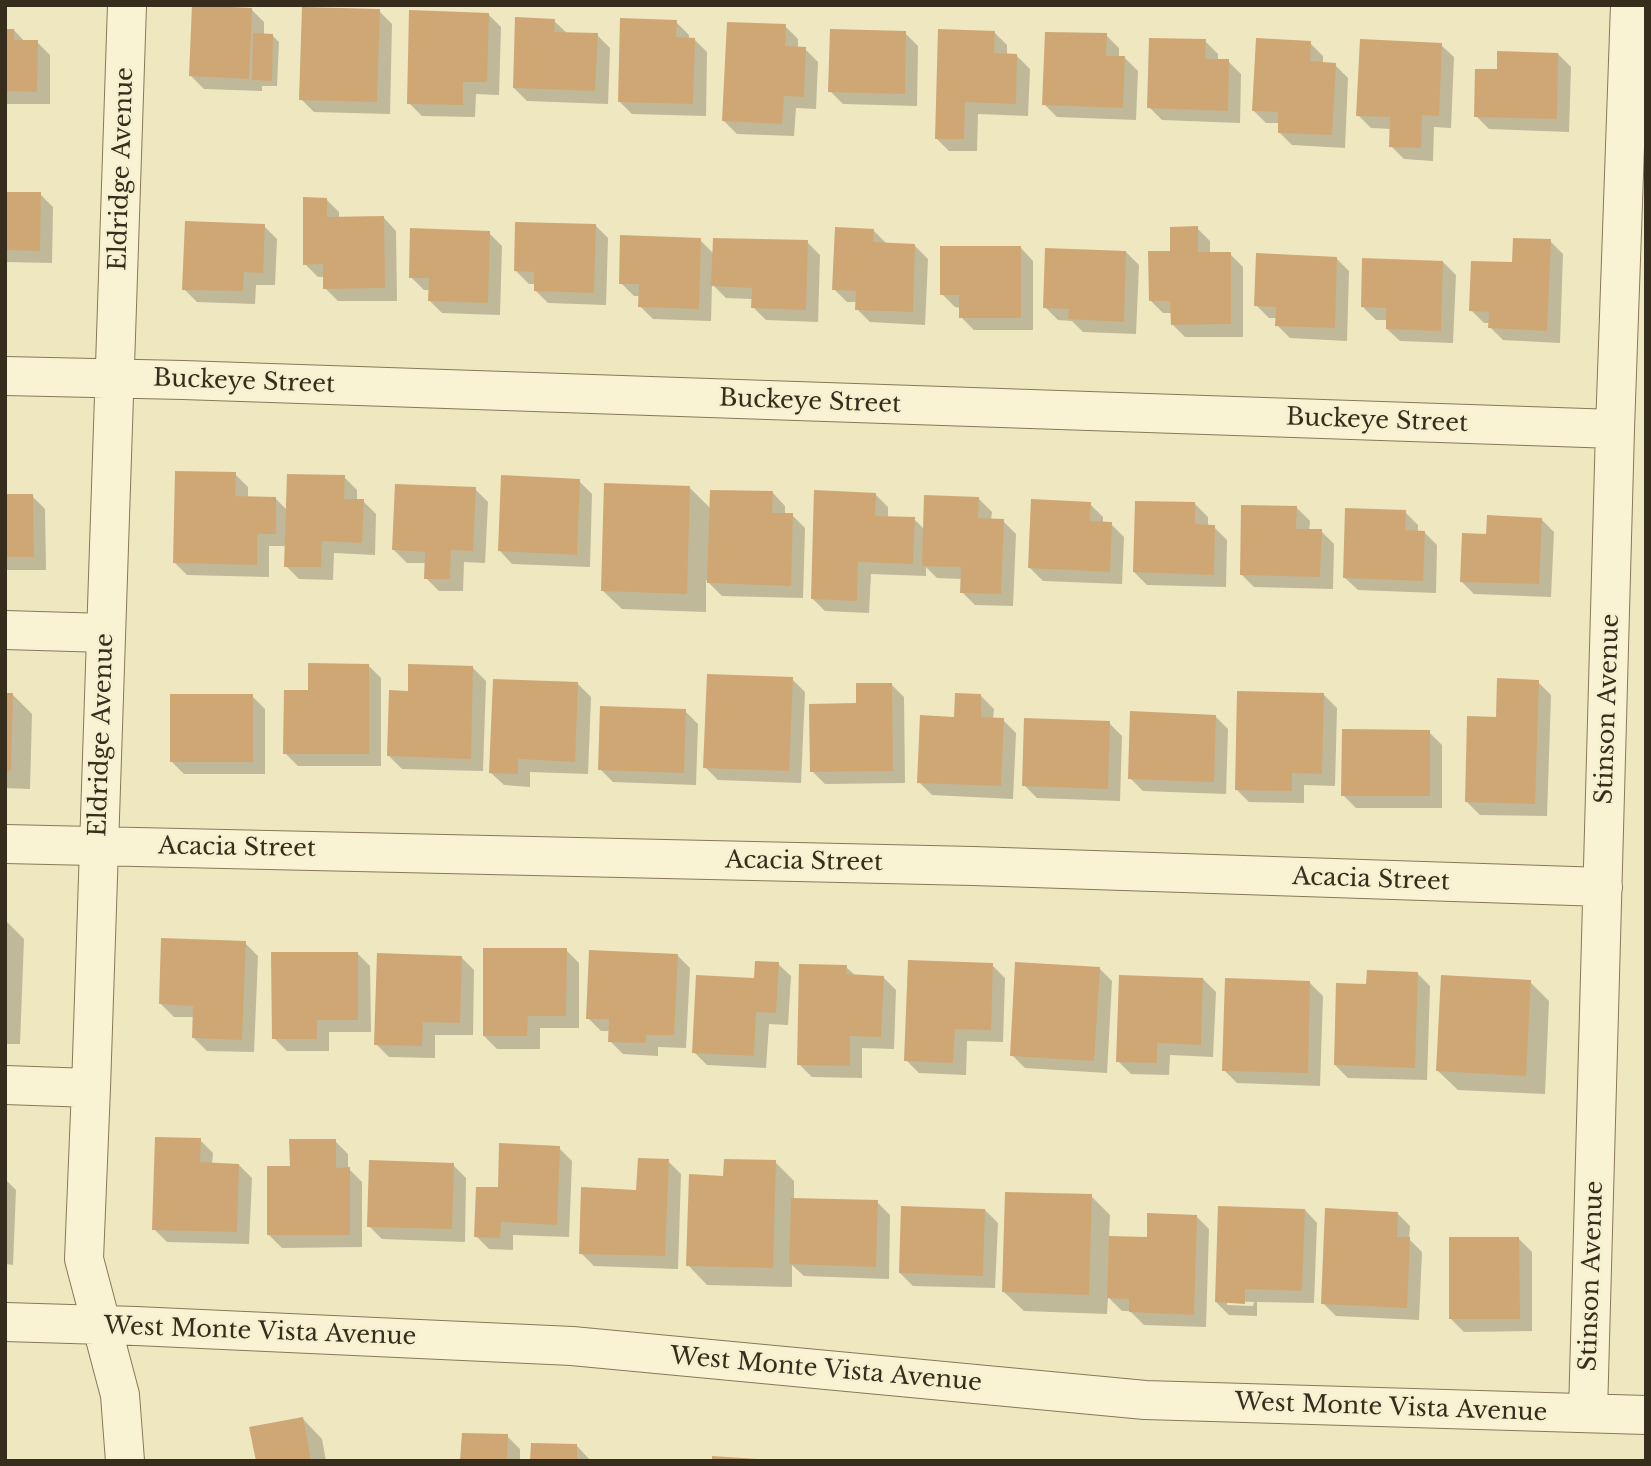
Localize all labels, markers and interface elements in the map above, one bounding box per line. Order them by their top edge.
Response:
street label: Eldridge Avenue [104,67,140,271]
street label: Buckeye Street [152,364,336,400]
street label: Buckeye Street [718,384,902,420]
street label: Buckeye Street [1285,403,1469,439]
street label: Stinson Avenue [1590,613,1626,805]
street label: Eldridge Avenue [84,633,120,837]
street label: Acacia Street [158,832,316,864]
street label: Acacia Street [725,846,883,878]
street label: Acacia Street [1292,863,1450,897]
street label: Stinson Avenue [1574,1180,1610,1372]
street label: West Monte Vista Avenue [103,1312,417,1352]
street label: West Monte Vista Avenue [669,1342,983,1398]
street label: West Monte Vista Avenue [1234,1388,1548,1428]

